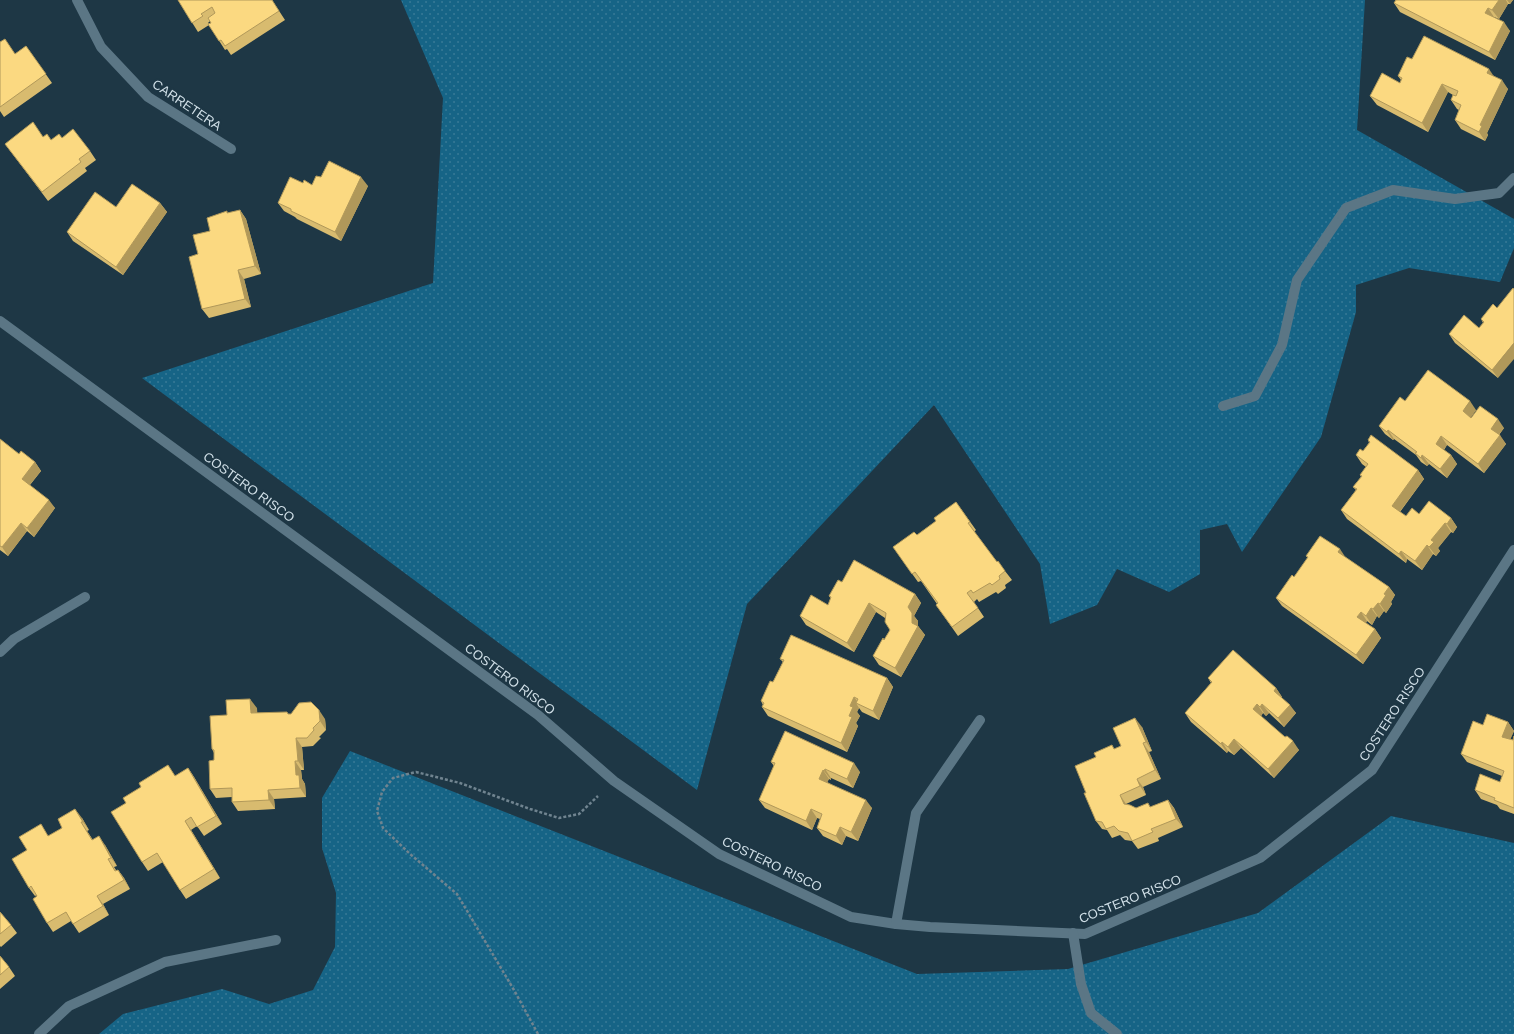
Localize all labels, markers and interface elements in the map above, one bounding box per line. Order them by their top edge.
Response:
street label: CARRETERA [150,76,225,134]
street label: COSTERO RISCO [200,449,298,525]
street label: COSTERO RISCO [462,640,558,718]
street label: COSTERO RISCO [1356,664,1428,764]
street label: COSTERO RISCO [720,833,824,895]
street label: COSTERO RISCO [1077,872,1183,926]

